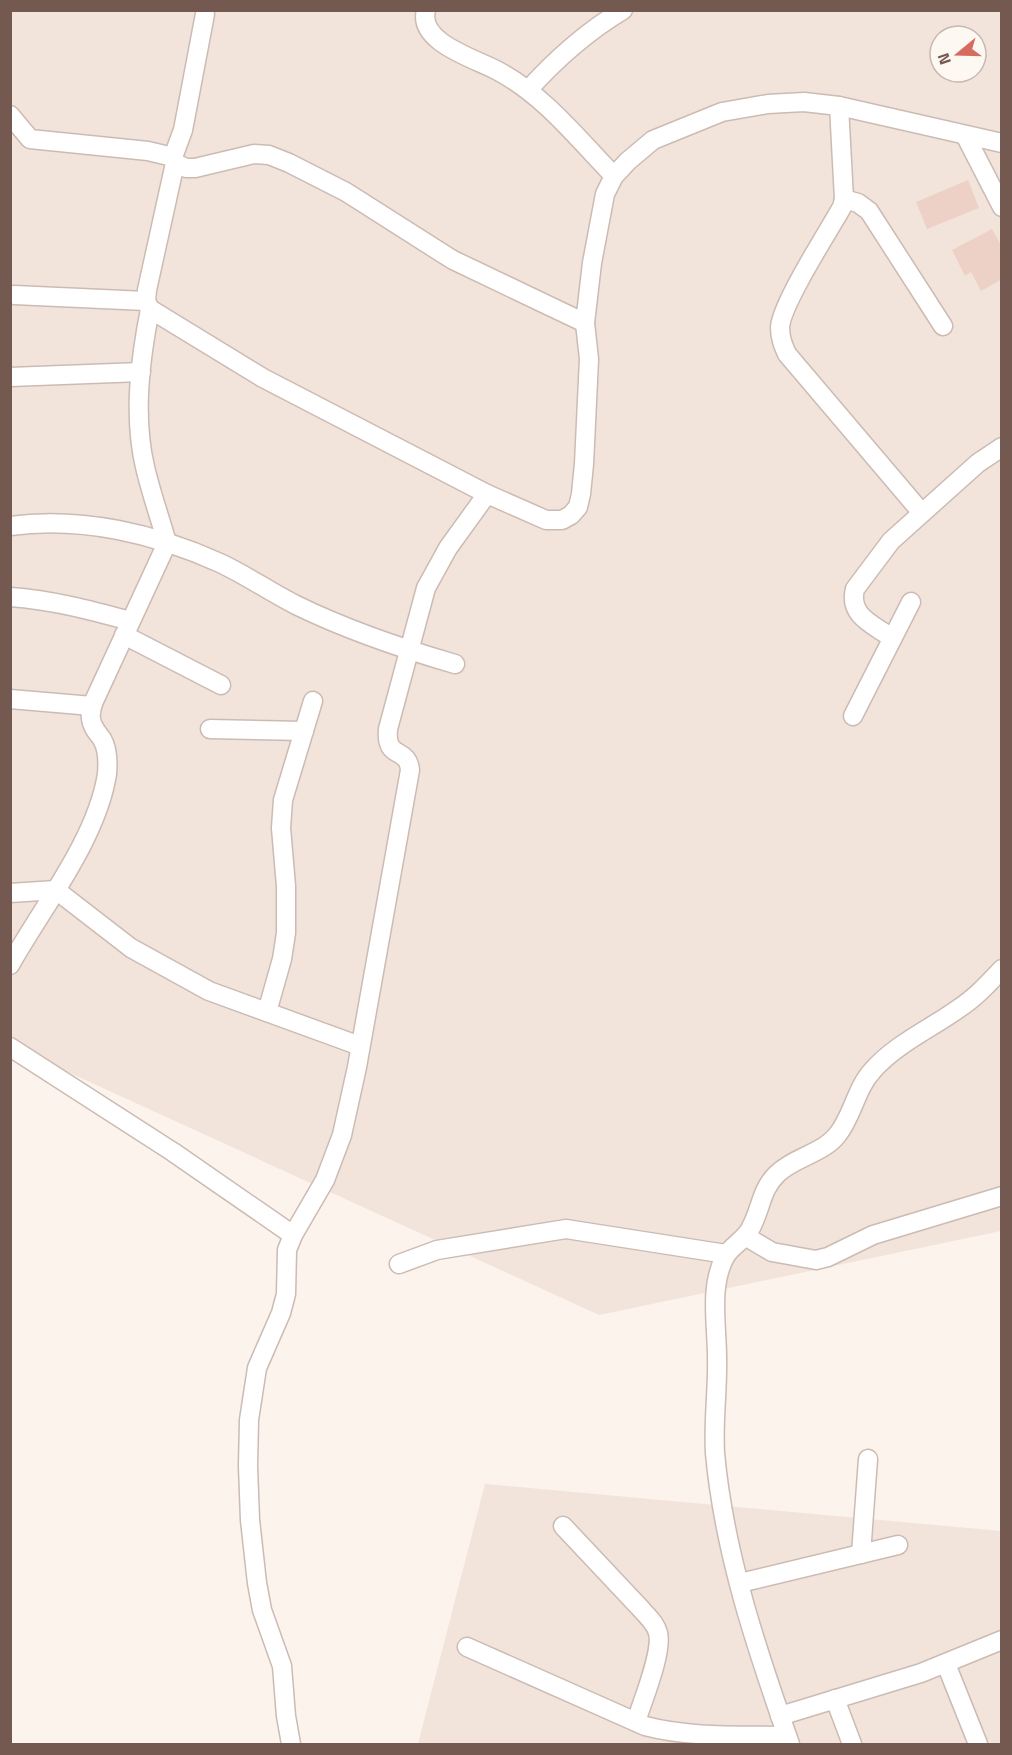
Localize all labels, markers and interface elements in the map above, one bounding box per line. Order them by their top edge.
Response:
north arrow [928,24,988,84]
text: N [931,50,957,68]

